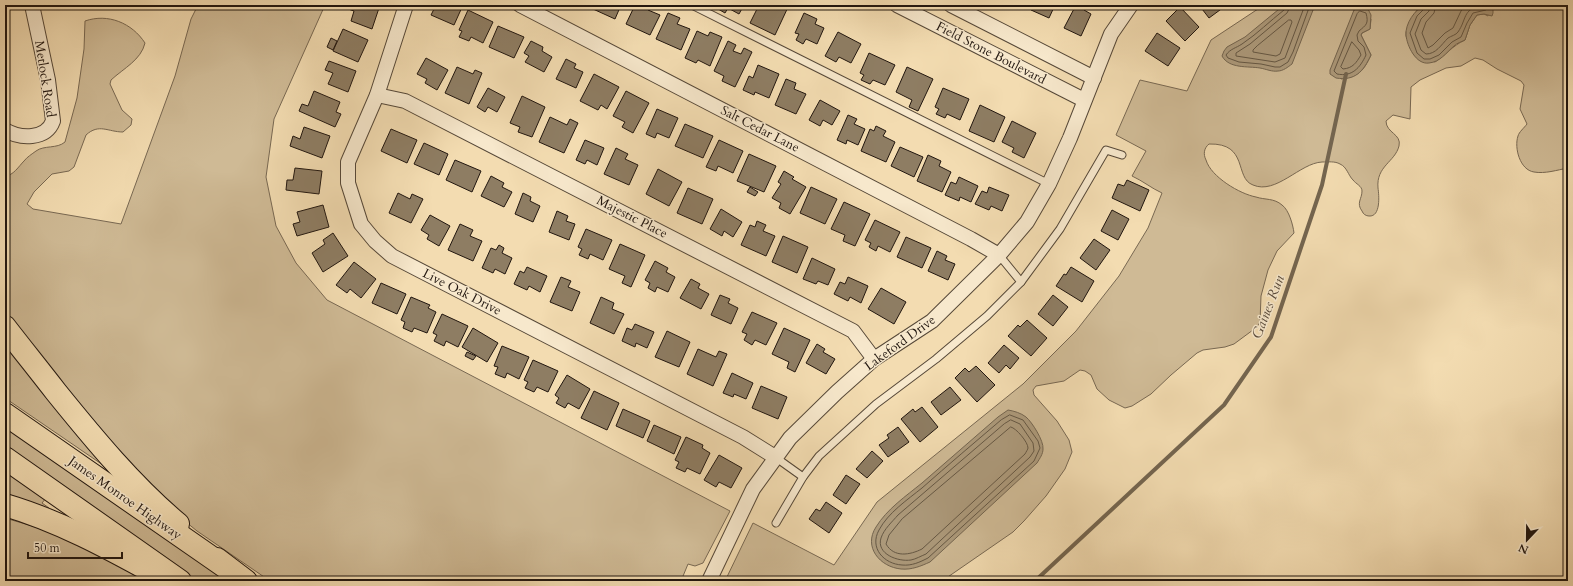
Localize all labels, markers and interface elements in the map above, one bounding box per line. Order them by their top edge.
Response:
street label: Field Stone Boulevard [933,17,1049,89]
street label: Metlock Road [30,39,60,119]
street label: Salt Cedar Lane [717,101,803,157]
street label: Majestic Place [593,191,671,243]
street label: Live Oak Drive [419,264,505,320]
water label: Gaines Run [1247,272,1289,341]
street label: Lakeford Drive [861,311,939,375]
street label: James Monroe Highway [63,451,185,544]
north arrow [1507,520,1547,560]
scale bar [28,534,122,560]
text: 50 m [34,540,61,556]
text: N [1516,540,1531,558]

